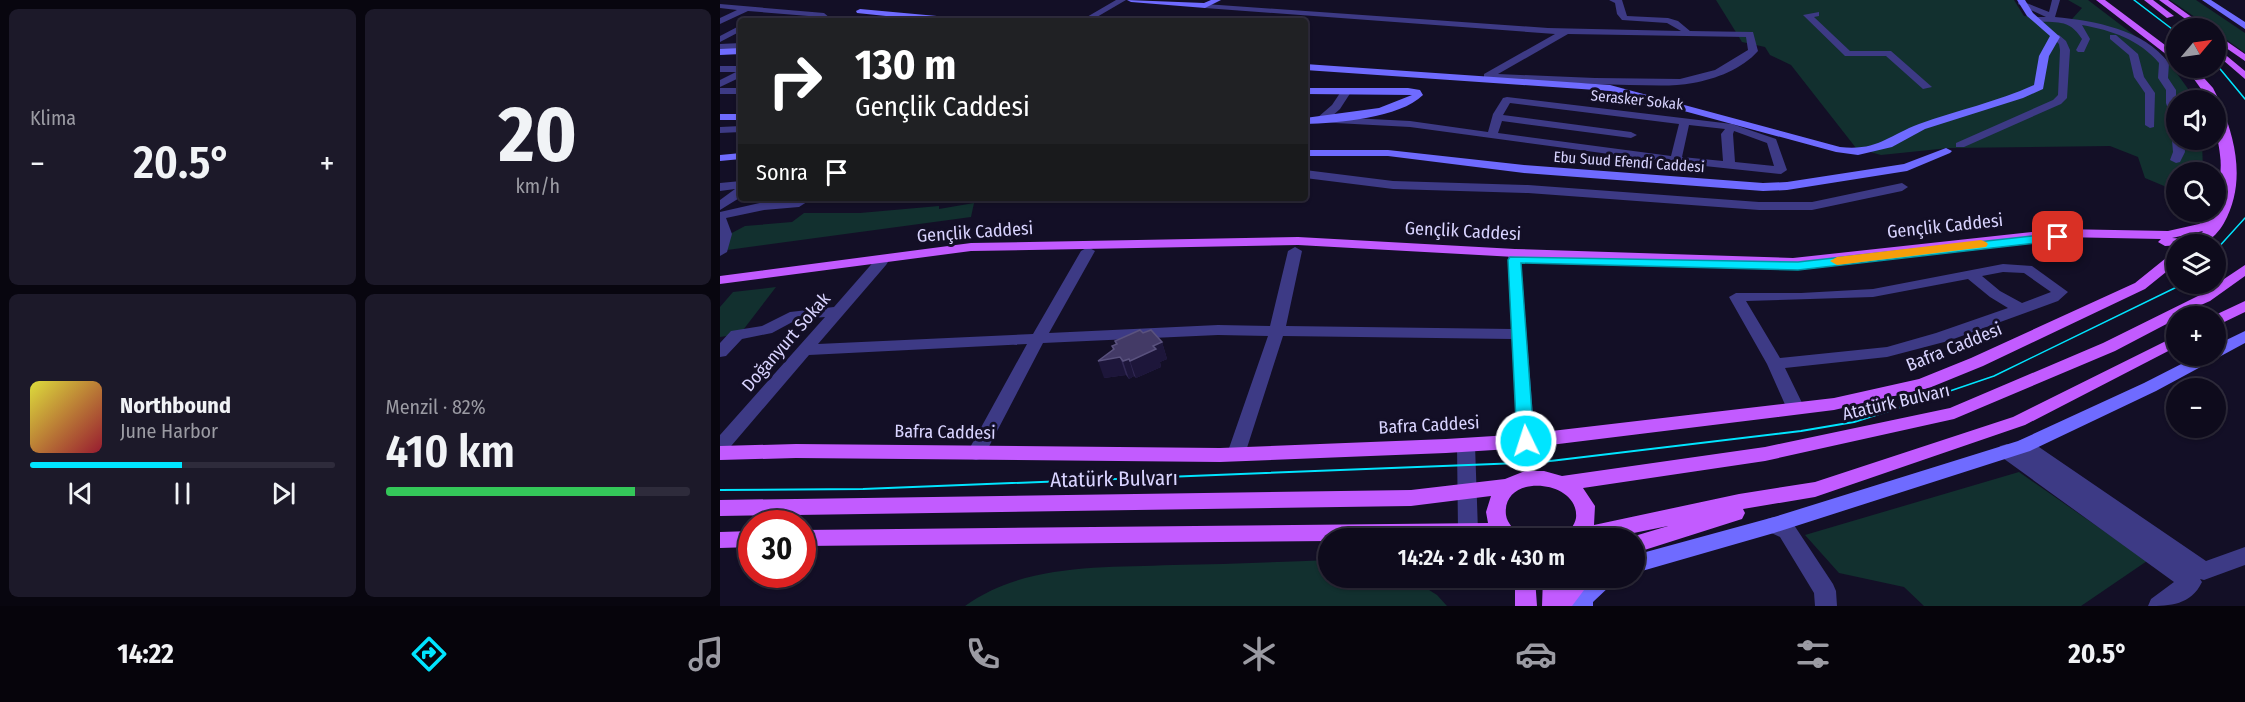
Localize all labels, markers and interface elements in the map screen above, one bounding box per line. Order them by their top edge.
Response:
north arrow [2166,18,2226,78]
map controls [2166,18,2226,438]
text: 130 m [855,40,956,90]
icon: right [756,42,834,120]
street label: Serasker Sokak [1590,86,1684,114]
text: 20 [498,88,577,182]
button: sound [2166,90,2226,150]
text: Gençlik Caddesi [855,91,1030,123]
text: Klima [30,106,76,130]
text: 20.5° [133,136,231,190]
text: − [30,144,45,184]
text: + [319,144,334,184]
street label: Ebu Suud Efendi Caddesi [1553,148,1705,176]
icon: arrive [820,156,853,189]
text: Sonra [756,159,808,186]
button: search [2166,162,2226,222]
text: km/h [515,174,560,198]
street label: Gençlik Caddesi [1886,209,2004,243]
pin [2032,211,2083,262]
street label: Gençlik Caddesi [916,217,1034,247]
street label: Gençlik Caddesi [1404,217,1522,245]
icon: arrive [2041,220,2074,253]
button: layers [2166,234,2226,294]
street label: Doğanyurt Sokak [737,288,835,396]
button: + [2166,306,2226,366]
street label: Bafra Caddesi [1903,318,2005,376]
button: − [2166,378,2226,438]
street label: Atatürk Bulvarı [1840,379,1952,425]
text: Northbound [120,392,231,419]
text: Menzil · 82% [386,395,486,419]
position arrow [1494,409,1558,473]
street label: Bafra Caddesi [1378,411,1480,439]
text: June Harbor [120,419,218,443]
street label: Bafra Caddesi [894,420,996,444]
text: 410 km [386,425,515,479]
street label: Atatürk Bulvarı [1050,465,1178,493]
icon: previous [64,477,97,510]
icon: pause [166,477,199,510]
icon: next [267,477,300,510]
speed limit sign: 30 [738,510,816,588]
text: 14:24 · 2 dk · 430 m [1398,544,1565,571]
icon: directions [408,633,450,675]
icon: music [685,633,727,675]
icon: phone [962,633,1004,675]
icon: climate [1238,633,1280,675]
icon: car [1515,633,1557,675]
icon: filters [1792,633,1834,675]
text: 14:22 [117,638,174,670]
text: 20.5° [2068,638,2128,670]

